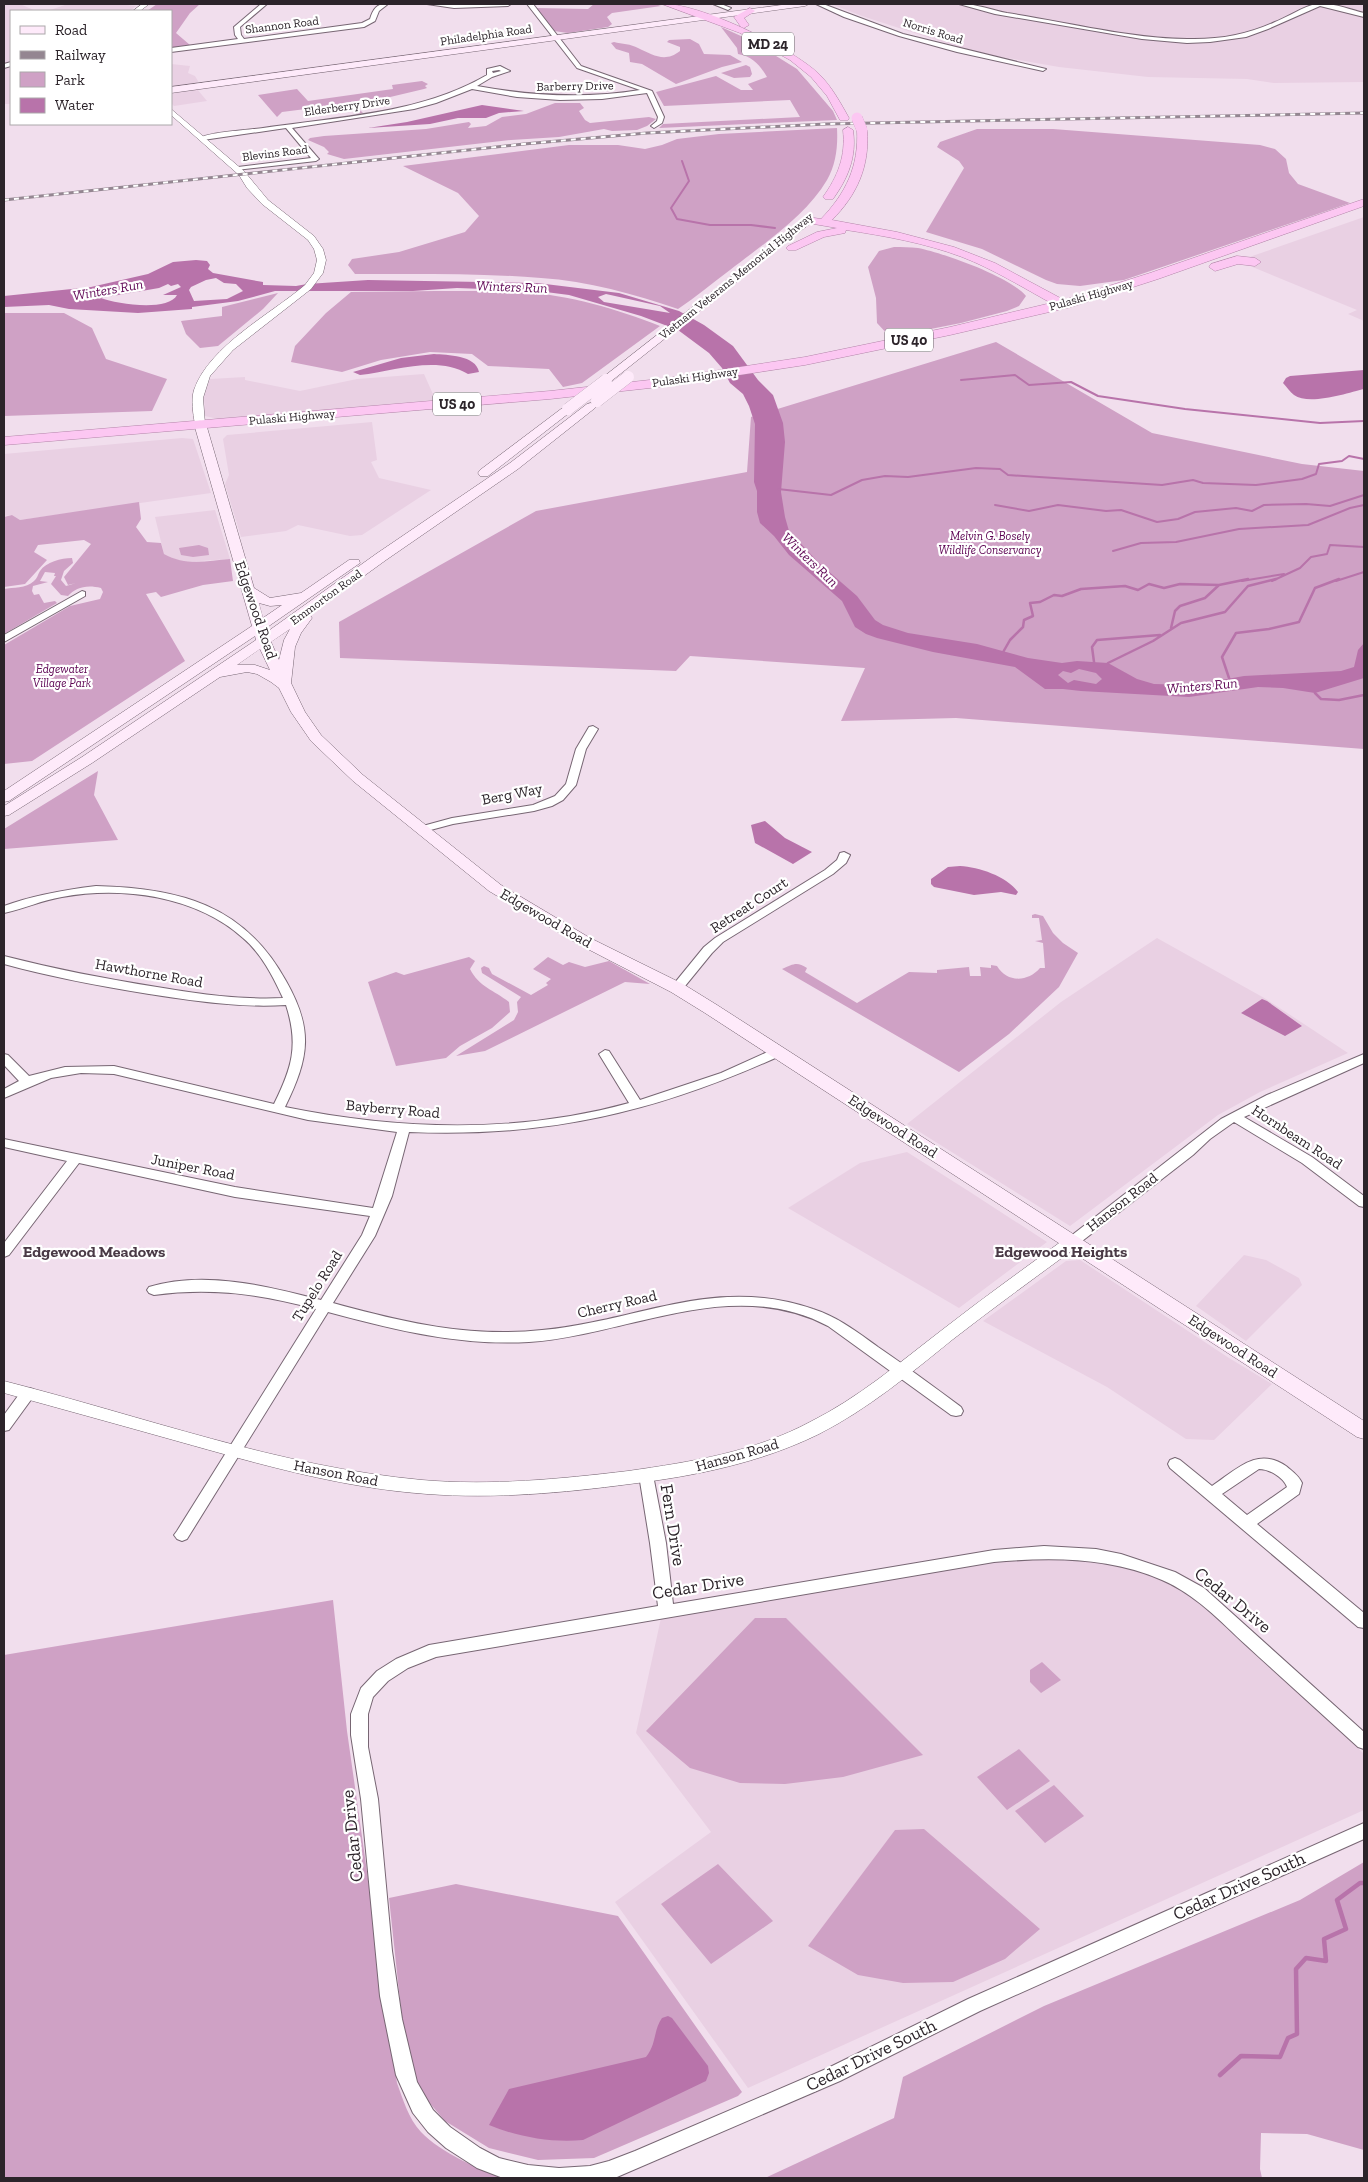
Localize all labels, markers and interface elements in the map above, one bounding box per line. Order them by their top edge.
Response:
legend [10,10,172,125]
street label: Shannon Road [244,13,320,36]
street label: Norris Road [901,15,965,47]
text: Road [55,21,88,39]
street label: Philadelphia Road [439,22,533,48]
road number: MD 24 [742,33,794,56]
text: Railway [55,46,106,64]
text: Park [55,71,85,89]
street label: Barberry Drive [536,78,614,94]
street label: Elderberry Drive [303,93,391,119]
text: Water [55,96,95,114]
street label: Blevins Road [241,142,309,164]
street label: Vietnam Veterans Memorial Highway [656,209,816,343]
water label: Winters Run [72,275,144,305]
street label: Pulaski Highway [1047,276,1135,314]
water label: Winters Run [476,277,548,297]
road number: US 40 [885,328,933,352]
street label: Pulaski Highway [651,364,740,390]
road number: US 40 [433,392,481,416]
street label: Pulaski Highway [248,406,337,428]
water label: Winters Run [779,529,841,591]
park label: Melvin G. Bosely Wildlife Conservancy [939,529,1042,557]
street label: Edgewood Road [231,558,281,662]
street label: Emmorton Road [288,566,365,628]
park label: Edgewater Village Park [33,662,92,690]
water label: Winters Run [1166,674,1238,698]
street label: Berg Way [480,779,544,809]
street label: Retreat Court [707,873,792,937]
street label: Edgewood Road [497,885,596,952]
street label: Hawthorne Road [94,955,205,991]
street label: Edgewood Road [845,1090,942,1162]
street label: Bayberry Road [345,1096,442,1122]
street label: Hornbeam Road [1248,1101,1346,1173]
street label: Juniper Road [150,1150,237,1184]
street label: Hanson Road [1083,1168,1162,1235]
district label: Edgewood Meadows [23,1242,165,1261]
district label: Edgewood Heights [995,1242,1127,1261]
street label: Tupelo Road [288,1247,346,1325]
street label: Cherry Road [576,1286,659,1322]
street label: Edgewood Road [1185,1310,1282,1382]
street label: Hanson Road [693,1434,781,1475]
street label: Hanson Road [292,1456,380,1490]
street label: Fern Drive [656,1483,690,1567]
street label: Cedar Drive [1190,1562,1276,1638]
street label: Cedar Drive [651,1568,745,1604]
street label: Cedar Drive [336,1789,368,1883]
street label: Cedar Drive South [1170,1847,1308,1925]
street label: Cedar Drive South [802,2014,940,2096]

